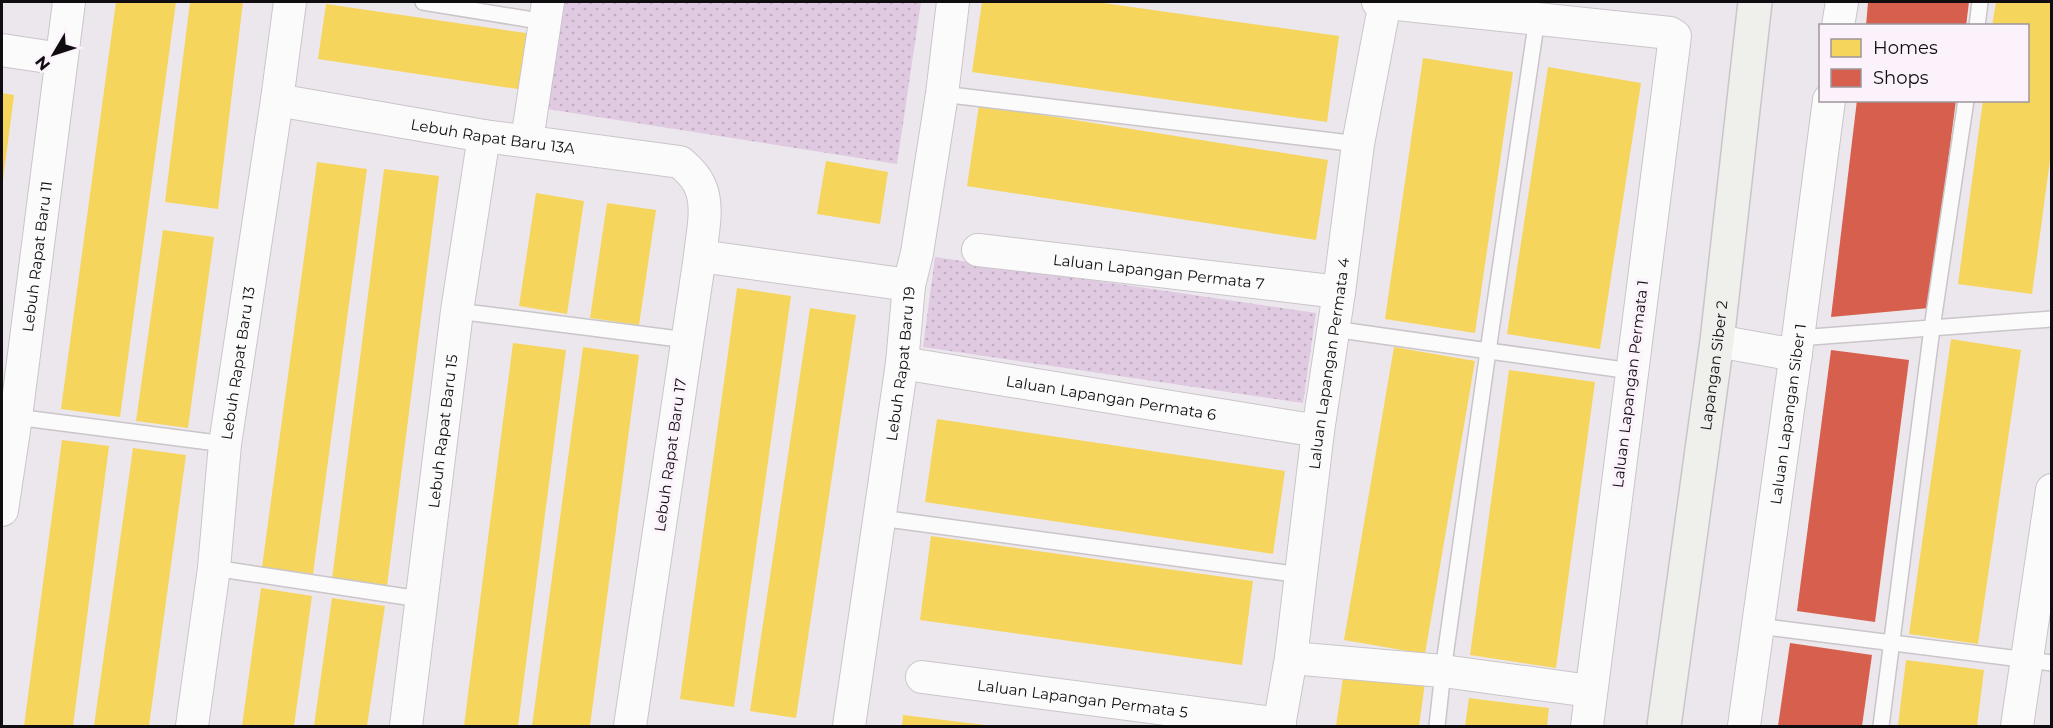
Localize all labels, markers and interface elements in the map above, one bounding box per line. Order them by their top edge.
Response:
north arrow [24,24,84,84]
legend [1819,24,2029,102]
text: Homes [1873,37,1938,59]
text: N [31,52,54,74]
text: Shops [1873,67,1929,89]
street label: Lebuh Rapat Baru 13A [410,114,576,158]
street label: Lebuh Rapat Baru 11 [17,180,56,333]
street label: Laluan Lapangan Permata 7 [1052,249,1266,293]
street label: Laluan Lapangan Permata 4 [1304,256,1353,470]
street label: Laluan Lapangan Permata 1 [1608,279,1652,489]
street label: Lebuh Rapat Baru 13 [216,285,258,441]
street label: Lebuh Rapat Baru 19 [881,286,918,442]
street label: Lapangan Siber 2 [1695,299,1731,432]
street label: Laluan Lapangan Siber 1 [1765,322,1809,506]
street label: Lebuh Rapat Baru 15 [423,353,461,509]
street label: Laluan Lapangan Permata 6 [1005,371,1218,424]
street label: Lebuh Rapat Baru 17 [650,377,690,533]
street label: Laluan Lapangan Permata 5 [976,675,1189,721]

